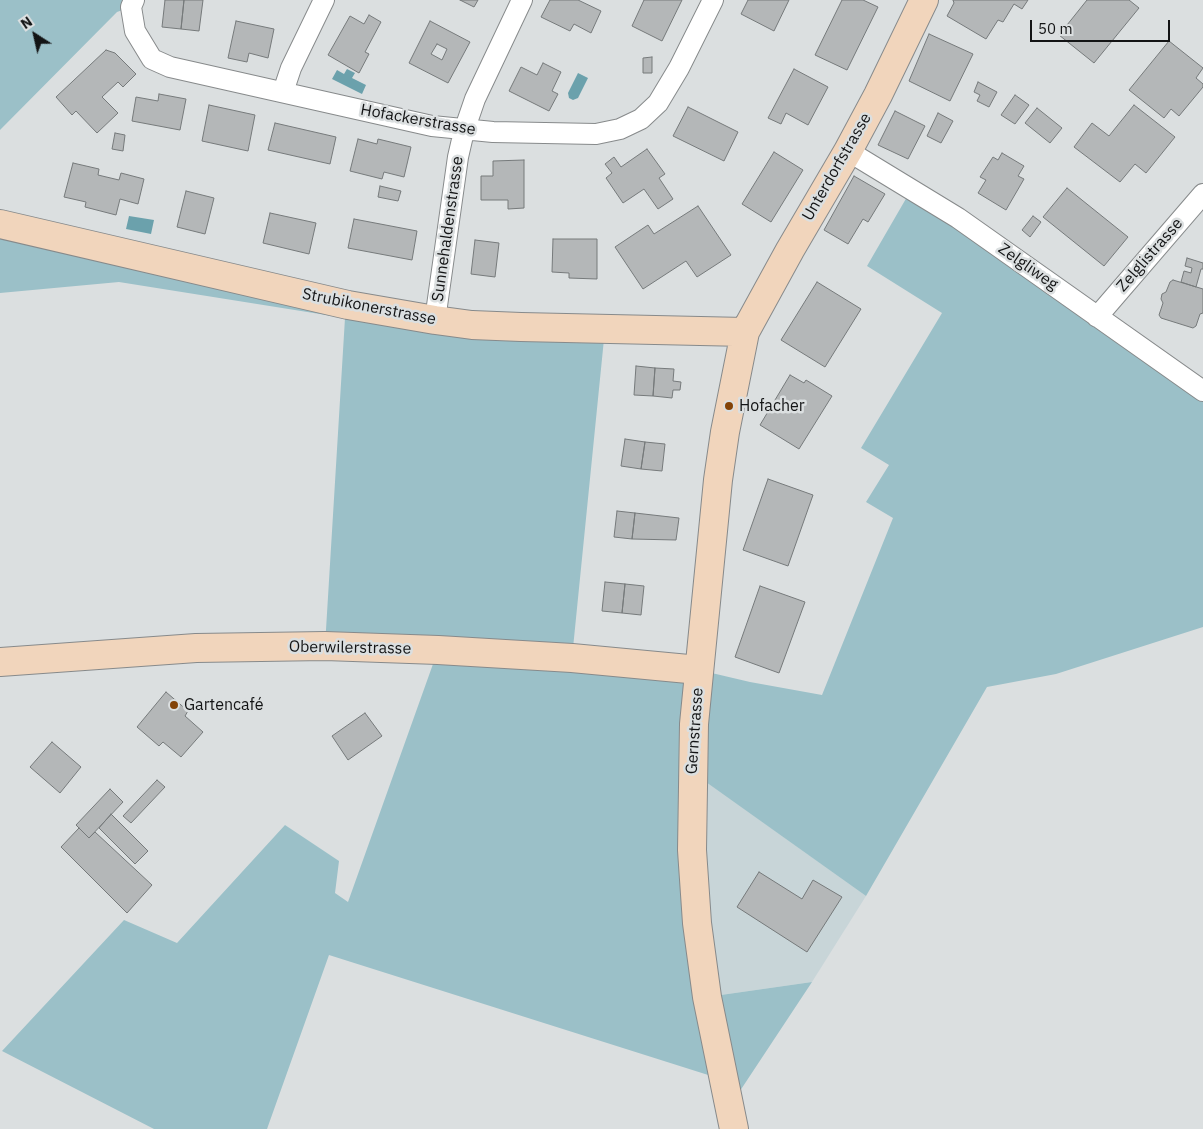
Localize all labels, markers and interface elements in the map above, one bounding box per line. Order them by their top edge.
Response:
north arrow [10,10,60,60]
scale bar [1033,10,1173,42]
text: N [17,12,36,33]
text: 50 m [1038,19,1073,38]
street label: Hofackerstrasse [359,100,477,140]
street label: Unterdorfstrasse [798,110,876,224]
street label: Sunnehaldenstrasse [428,155,468,303]
street label: Zelglistrasse [1113,214,1187,296]
street label: Zelgliweg [994,239,1062,295]
street label: Strubikonerstrasse [300,285,438,329]
place label: Hofacher [739,396,805,416]
marker: Hofacher [723,400,735,412]
street label: Oberwilerstrasse [289,637,411,659]
street label: Gernstrasse [682,687,708,775]
place label: Gartencafé [184,695,264,715]
marker: Gartencafé [168,699,180,711]

